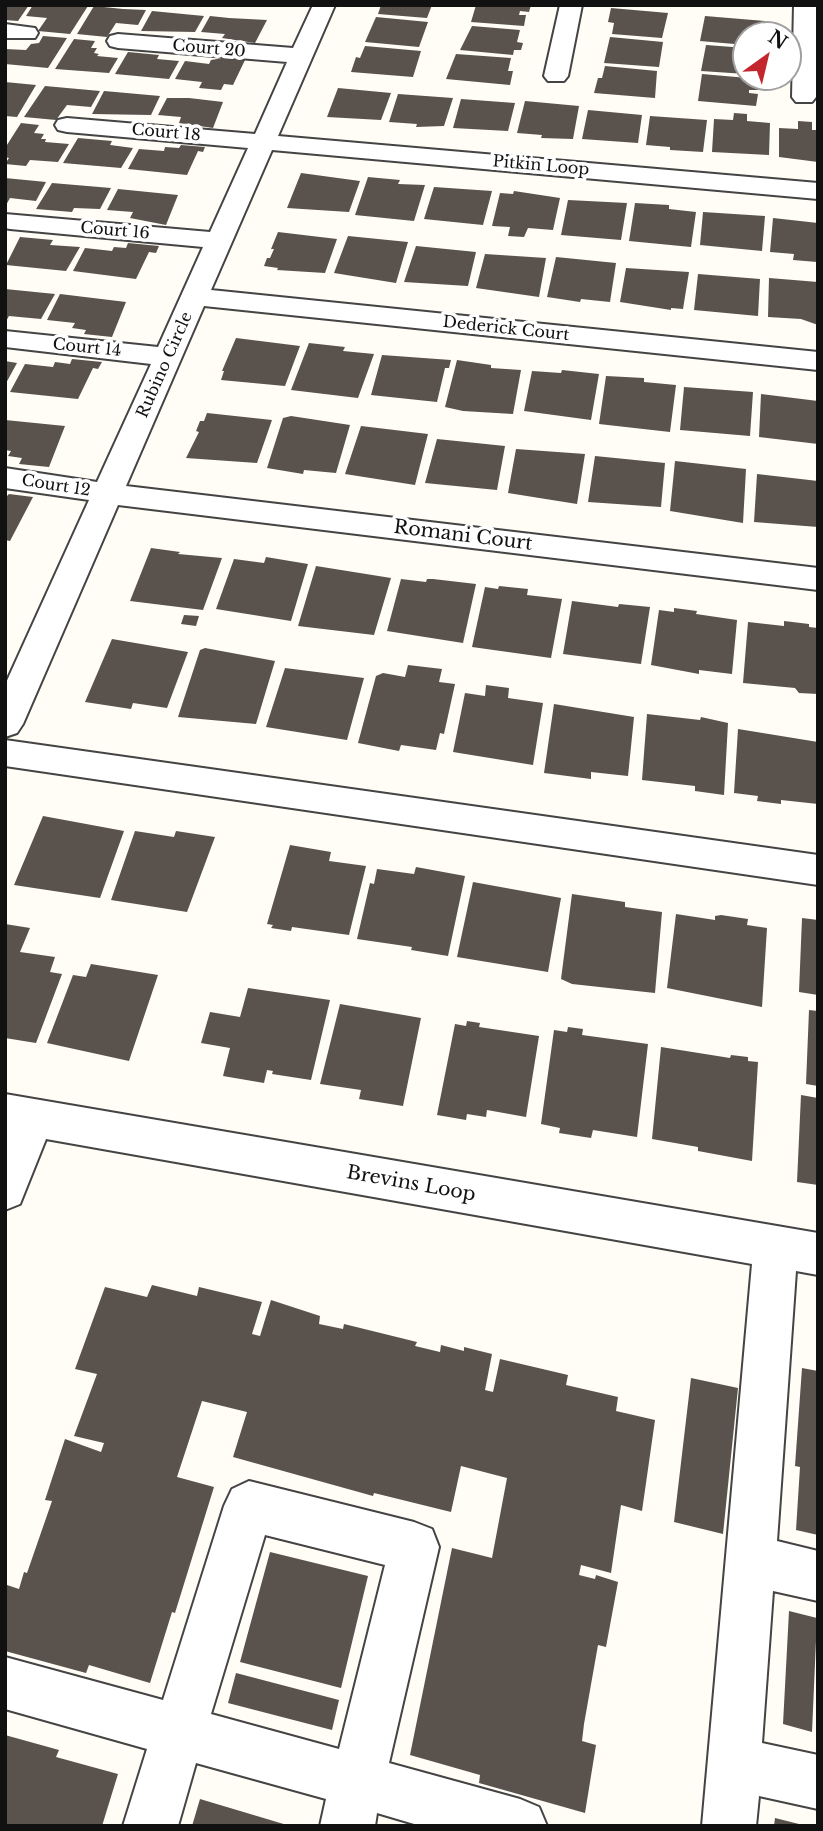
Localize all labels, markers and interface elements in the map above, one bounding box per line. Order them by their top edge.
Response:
north arrow [732,21,802,91]
text: N [764,25,792,54]
street label: Court 20 [172,36,246,62]
street label: Court 18 [131,120,201,146]
street label: Pitkin Loop [492,152,590,180]
street label: Court 16 [79,218,151,244]
street label: Rubino Circle [133,309,197,421]
street label: Dederick Court [442,313,570,345]
street label: Court 14 [52,335,122,361]
street label: Court 12 [20,471,92,501]
street label: Romani Court [392,516,534,556]
street label: Brevins Loop [345,1161,477,1207]

